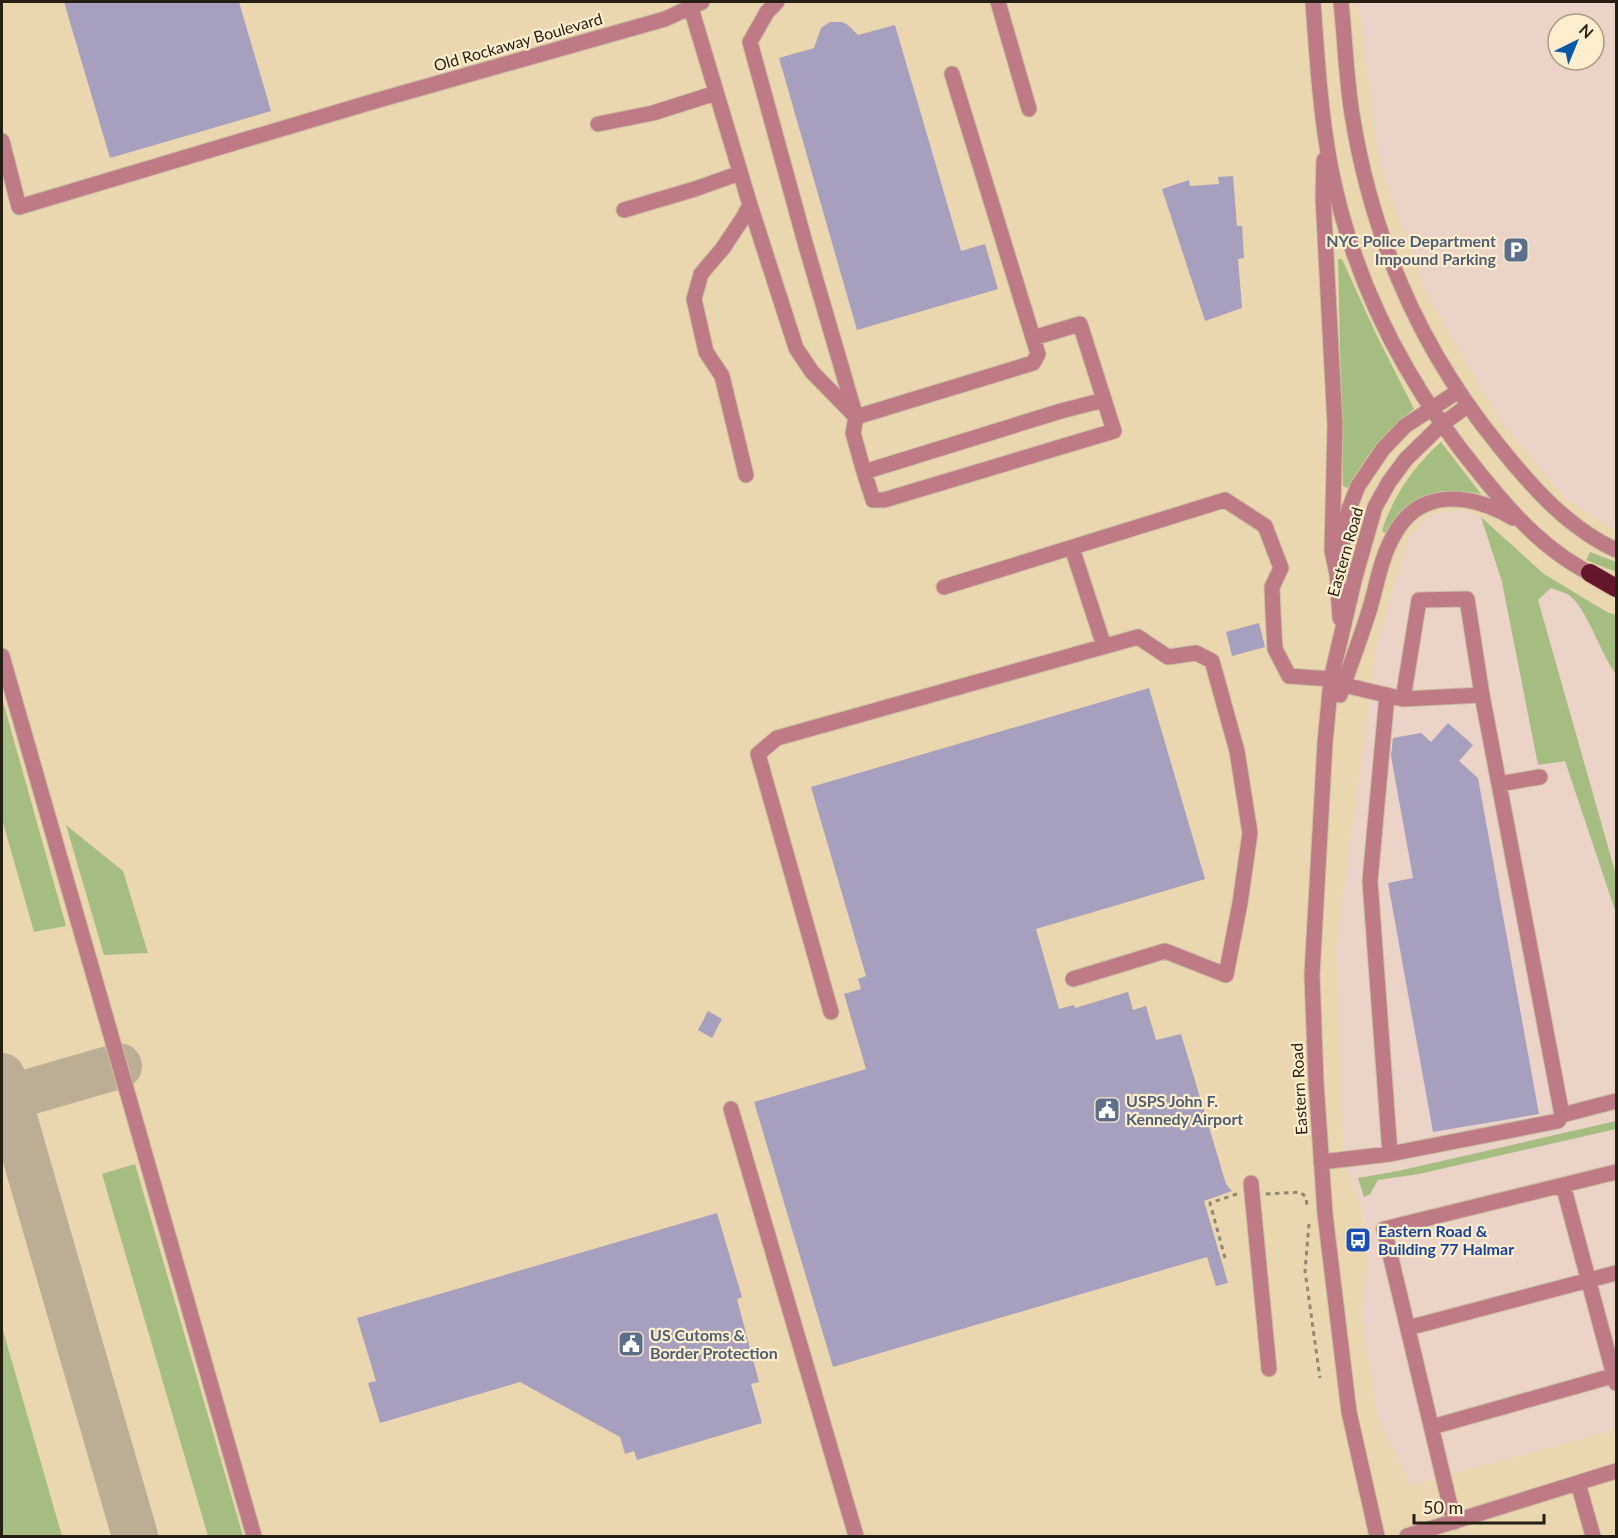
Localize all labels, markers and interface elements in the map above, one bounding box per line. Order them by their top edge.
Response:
street label: Old Rockaway Boulevard [431,8,604,75]
north arrow [1546,12,1606,72]
text: N [1576,20,1598,42]
place label: NYC Police Department Impound Parking [1326,231,1497,268]
parking icon: NYC Police Department Impound Parking [1501,235,1531,265]
street label: Eastern Road [1323,505,1366,599]
street label: Eastern Road [1287,1042,1310,1136]
place label: USPS John F. Kennedy Airport [1126,1091,1243,1128]
public building icon: USPS John F. Kennedy Airport [1092,1095,1122,1125]
place label: Eastern Road & Building 77 Halmar [1378,1221,1514,1258]
bus stop icon: Eastern Road & Building 77 Halmar [1343,1225,1373,1255]
place label: US Cutoms & Border Protection [650,1325,778,1362]
public building icon: US Cutoms & Border Protection [616,1329,646,1359]
scale bar [1414,1487,1544,1525]
text: 50 m [1423,1496,1463,1518]

